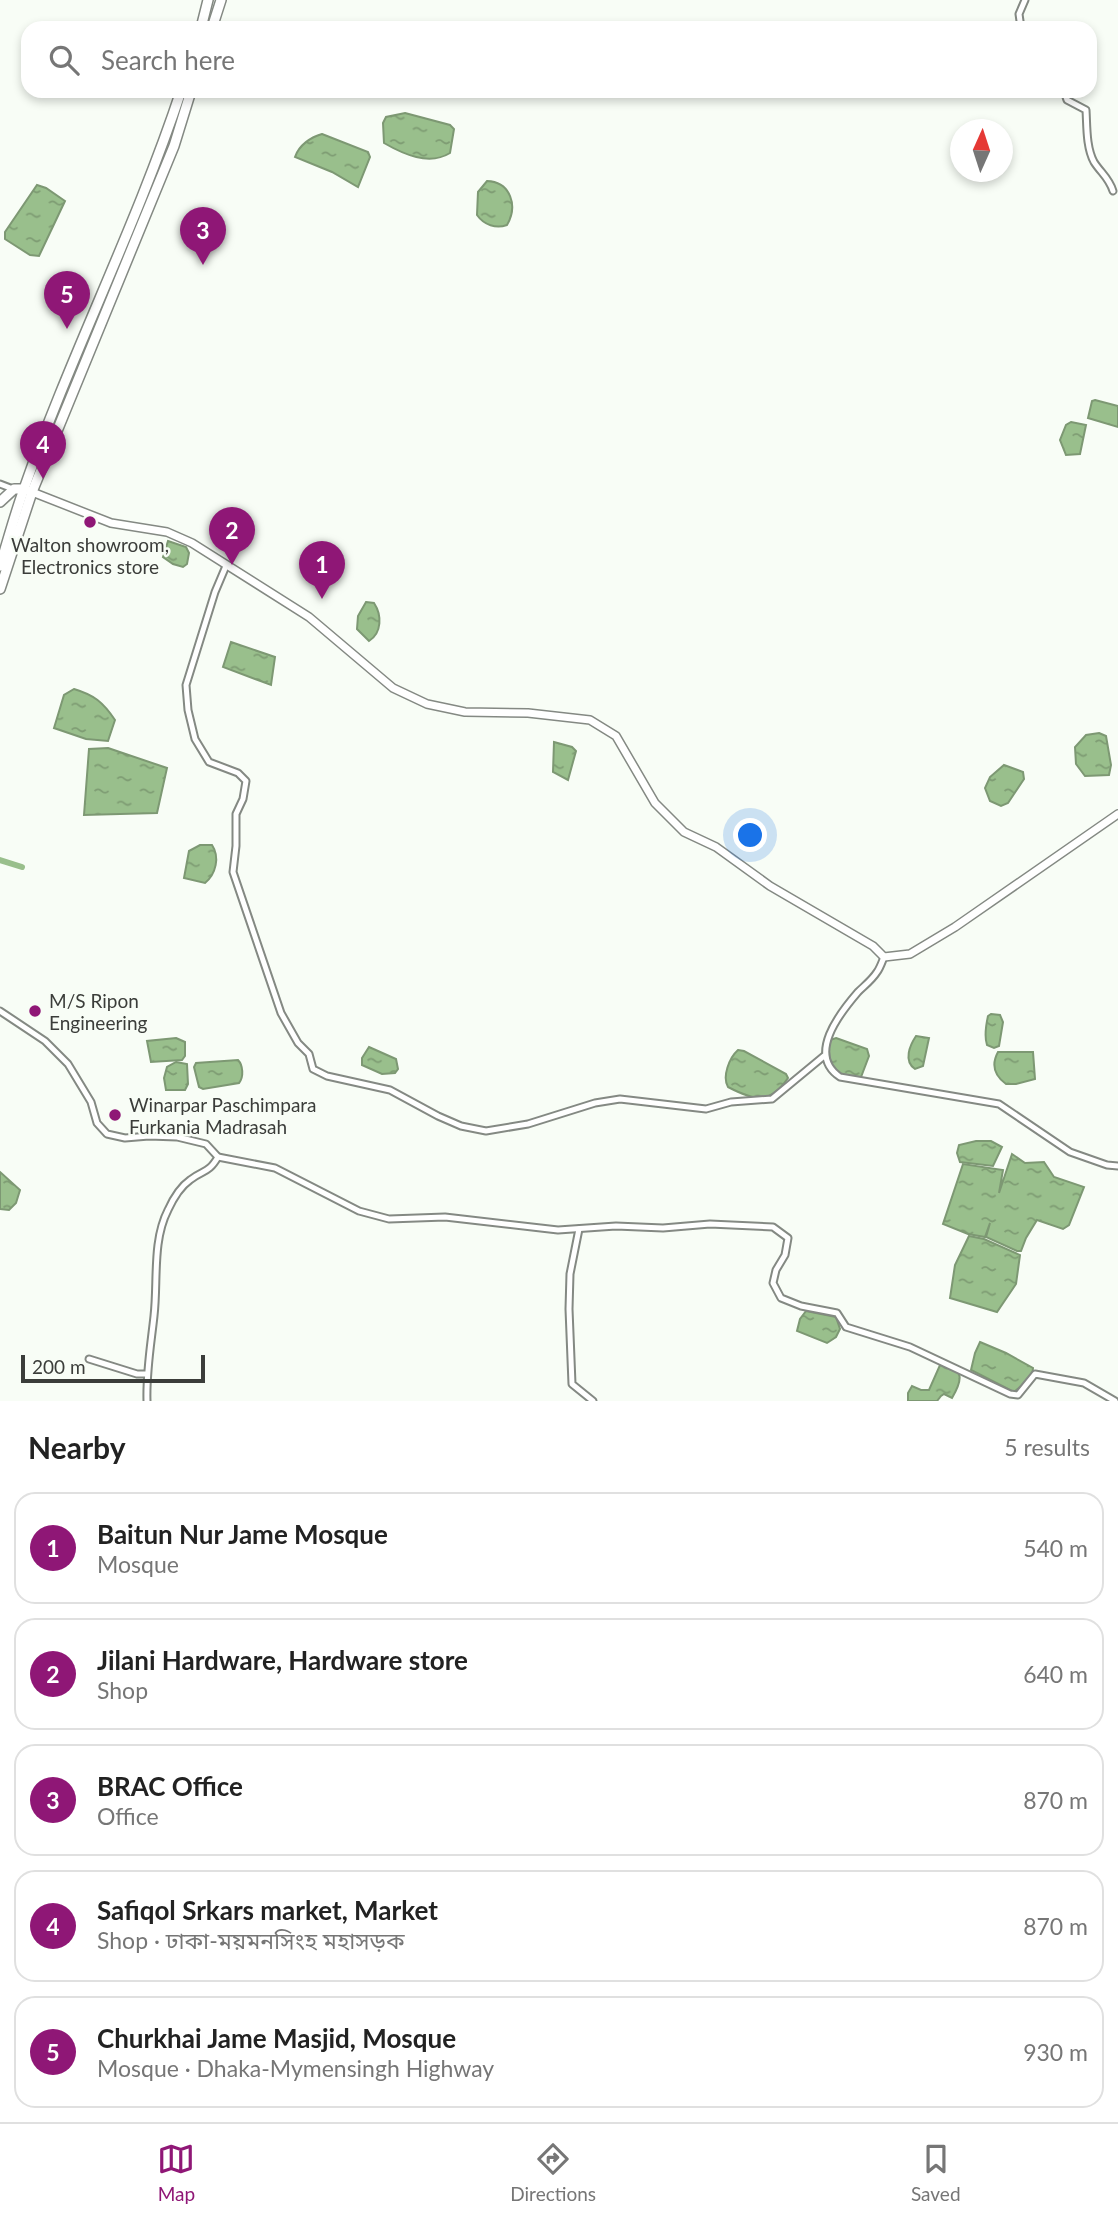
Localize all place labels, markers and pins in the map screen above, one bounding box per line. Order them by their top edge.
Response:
pin: 3 [180,207,226,265]
pin: 5 [44,271,90,329]
pin: 4 [20,421,66,479]
pin: 2 [209,507,255,565]
marker: Walton showroom, Electronics store [82,514,98,530]
place label: Walton showroom, Electronics store [11,533,169,578]
pin: 1 [299,541,345,599]
place label: M/S Ripon Engineering [49,989,147,1034]
marker: M/S Ripon Engineering [27,1003,43,1019]
place label: Winarpar Paschimpara Furkania Madrasah [129,1093,317,1138]
marker: Winarpar Paschimpara Furkania Madrasah [107,1107,123,1123]

